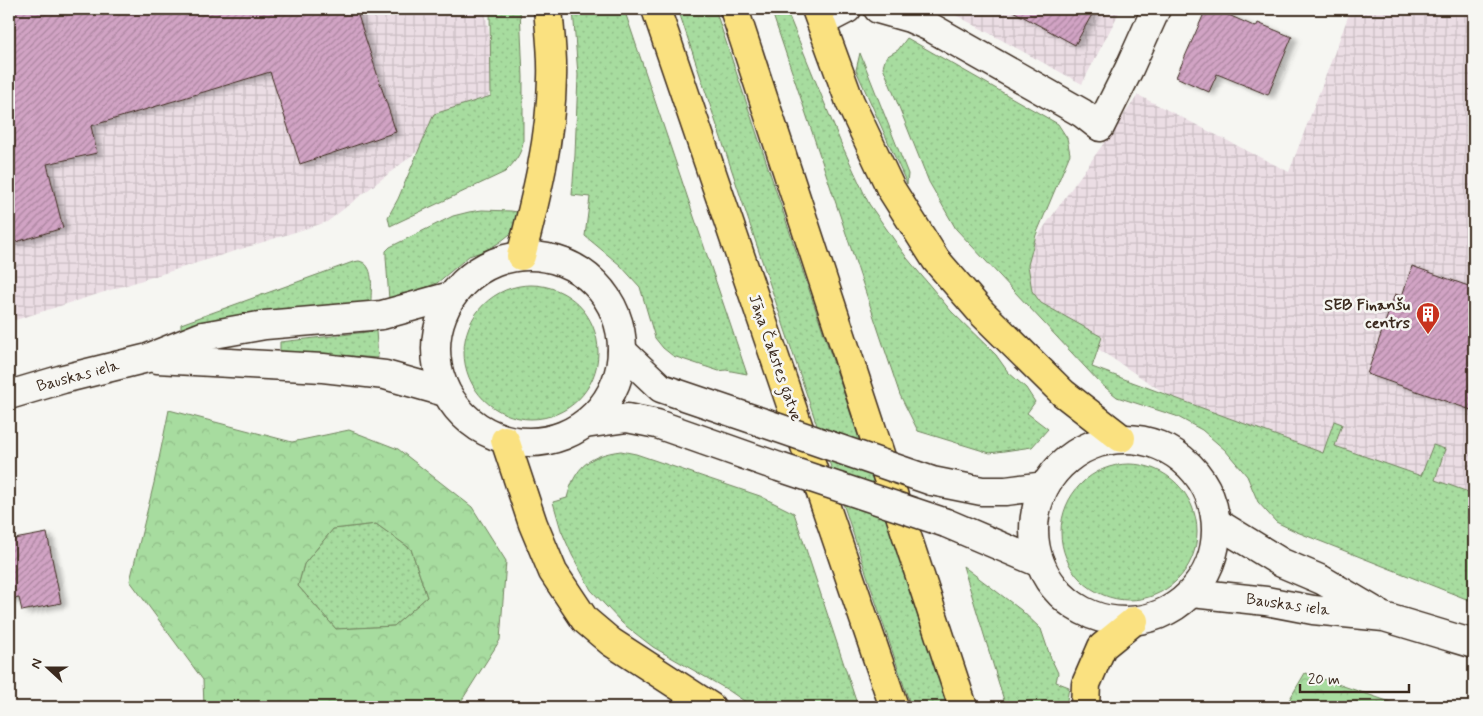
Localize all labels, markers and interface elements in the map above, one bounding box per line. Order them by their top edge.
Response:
street label: Jāņa Čakstes gatve [742,292,807,425]
place label: SEB Finanšu centrs [1324,295,1411,334]
building icon: SEB Finanšu centrs [1415,301,1441,335]
street label: Bauskas iela [34,355,122,397]
street label: Bauskas iela [1245,589,1332,621]
north arrow [22,644,72,694]
text: N [27,656,47,671]
scale bar [1300,661,1409,693]
text: 20 m [1308,670,1340,690]

